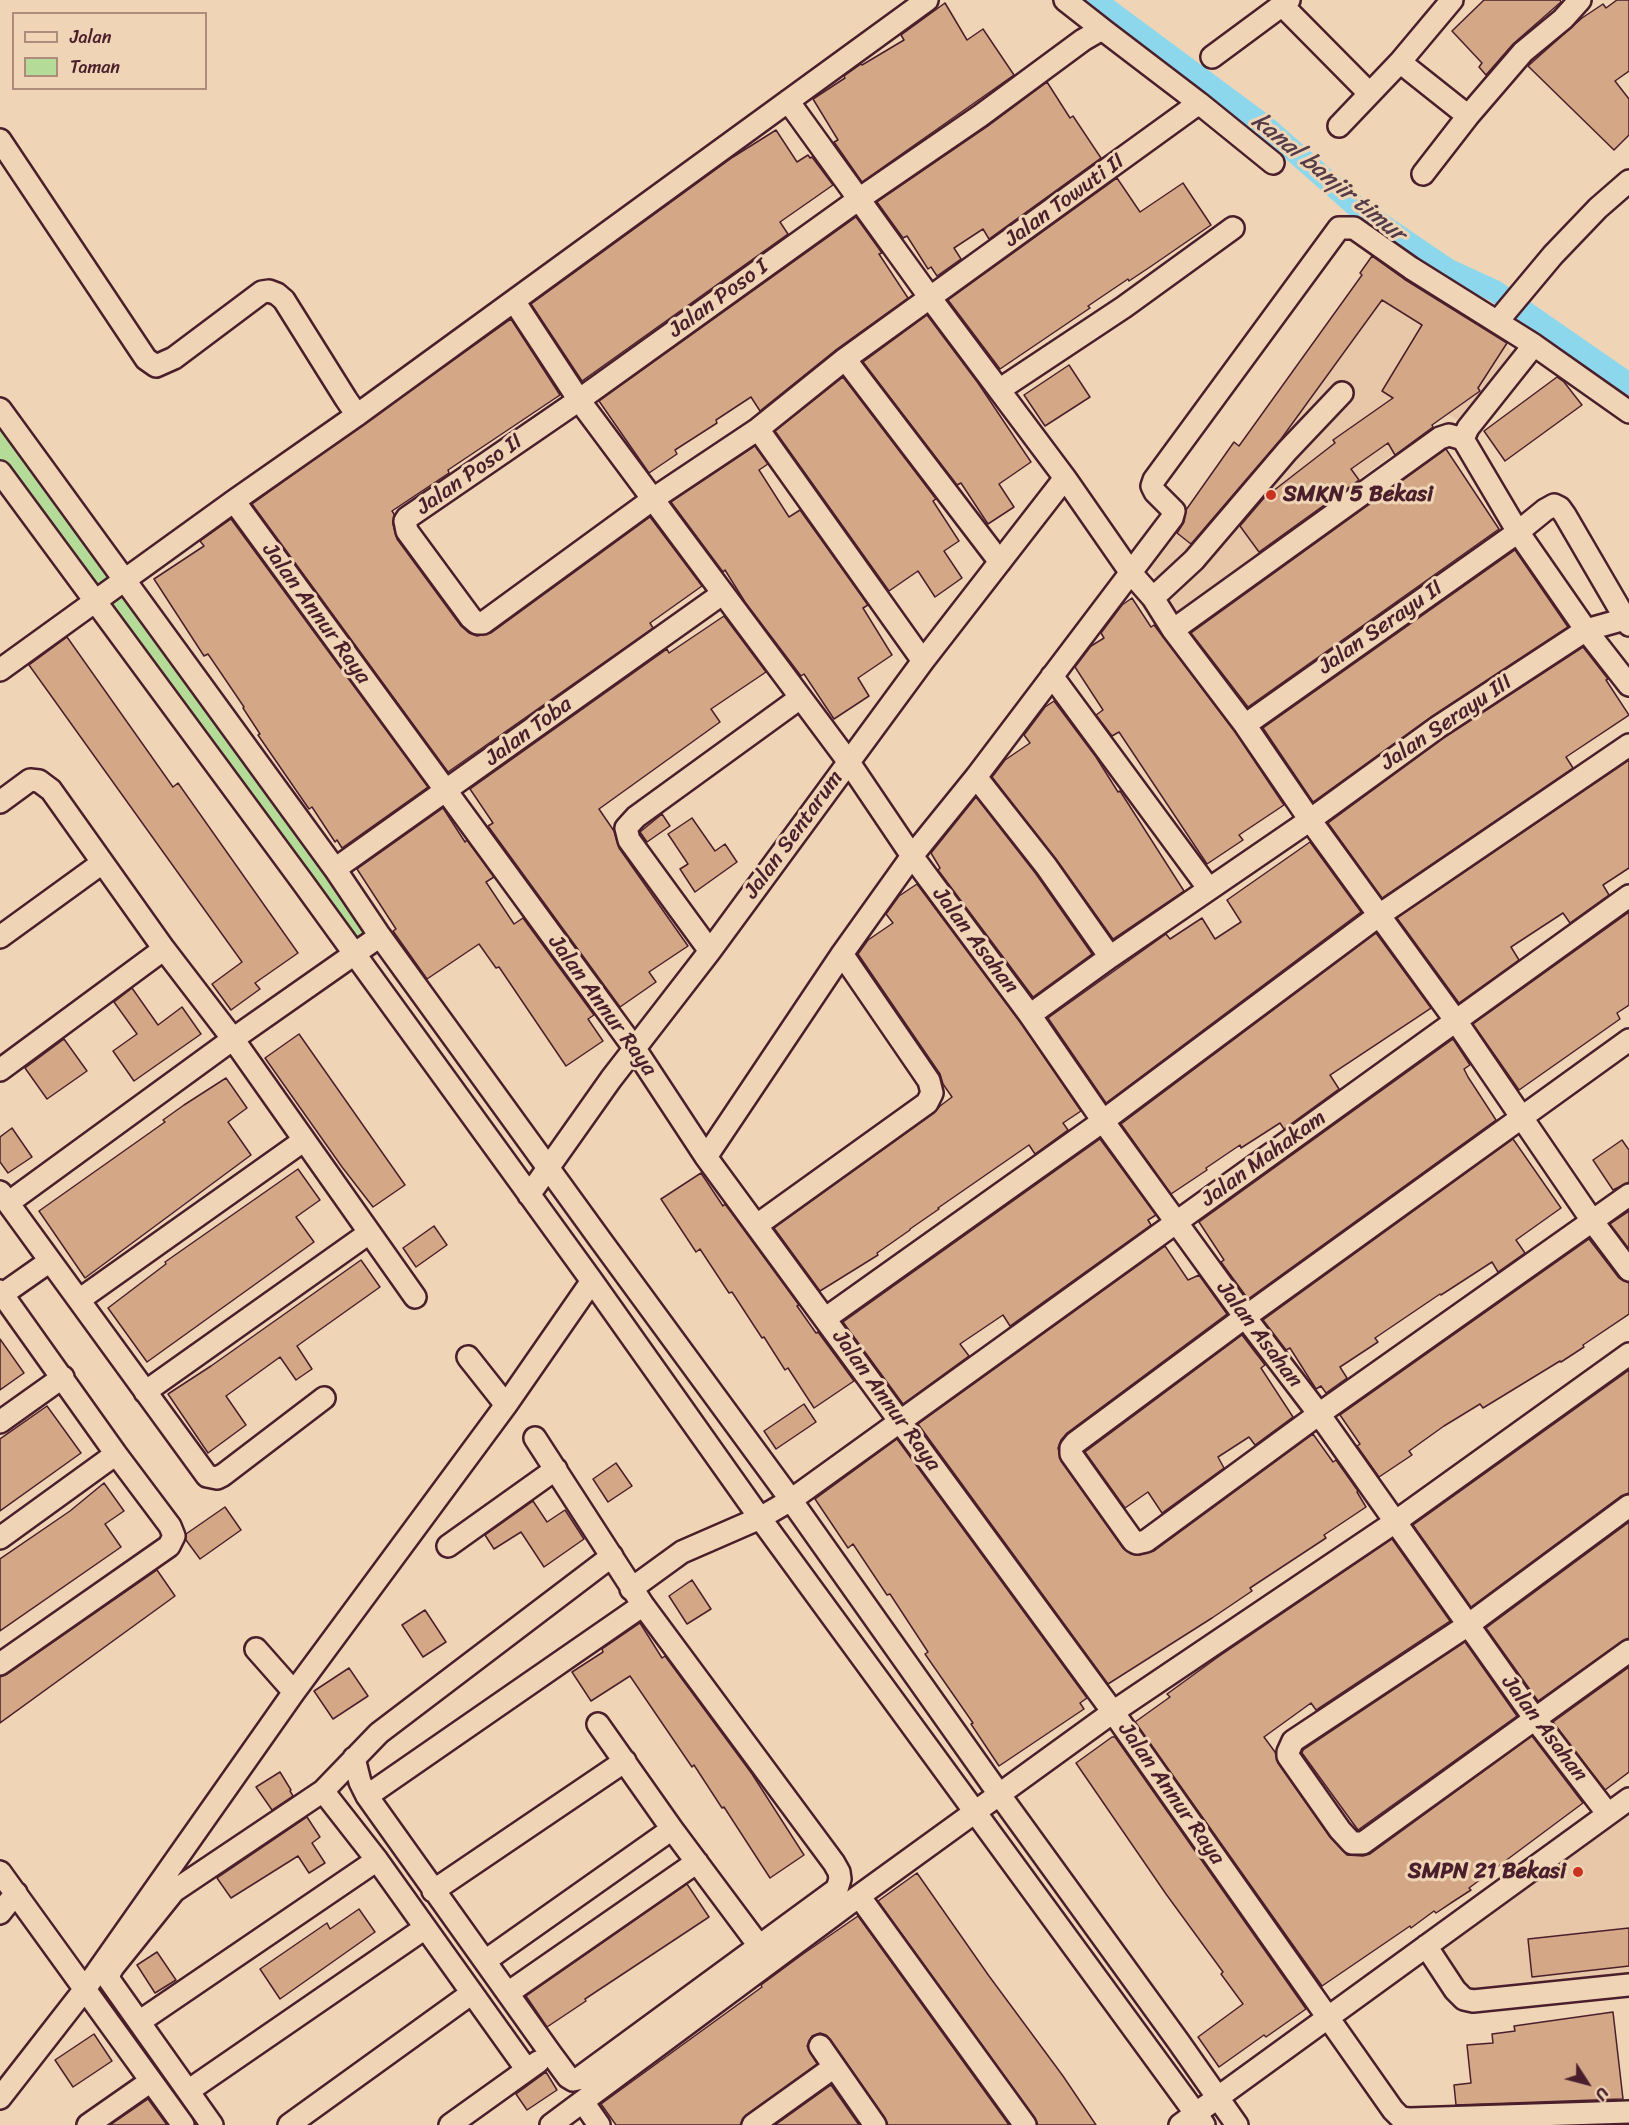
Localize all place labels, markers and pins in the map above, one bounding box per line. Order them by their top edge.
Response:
place label: SMKN 5 Bekasi [1283,482,1433,508]
marker: SMKN 5 Bekasi [1264,488,1278,502]
place label: SMPN 21 Bekasi [1408,1859,1566,1885]
marker: SMPN 21 Bekasi [1571,1865,1585,1879]

